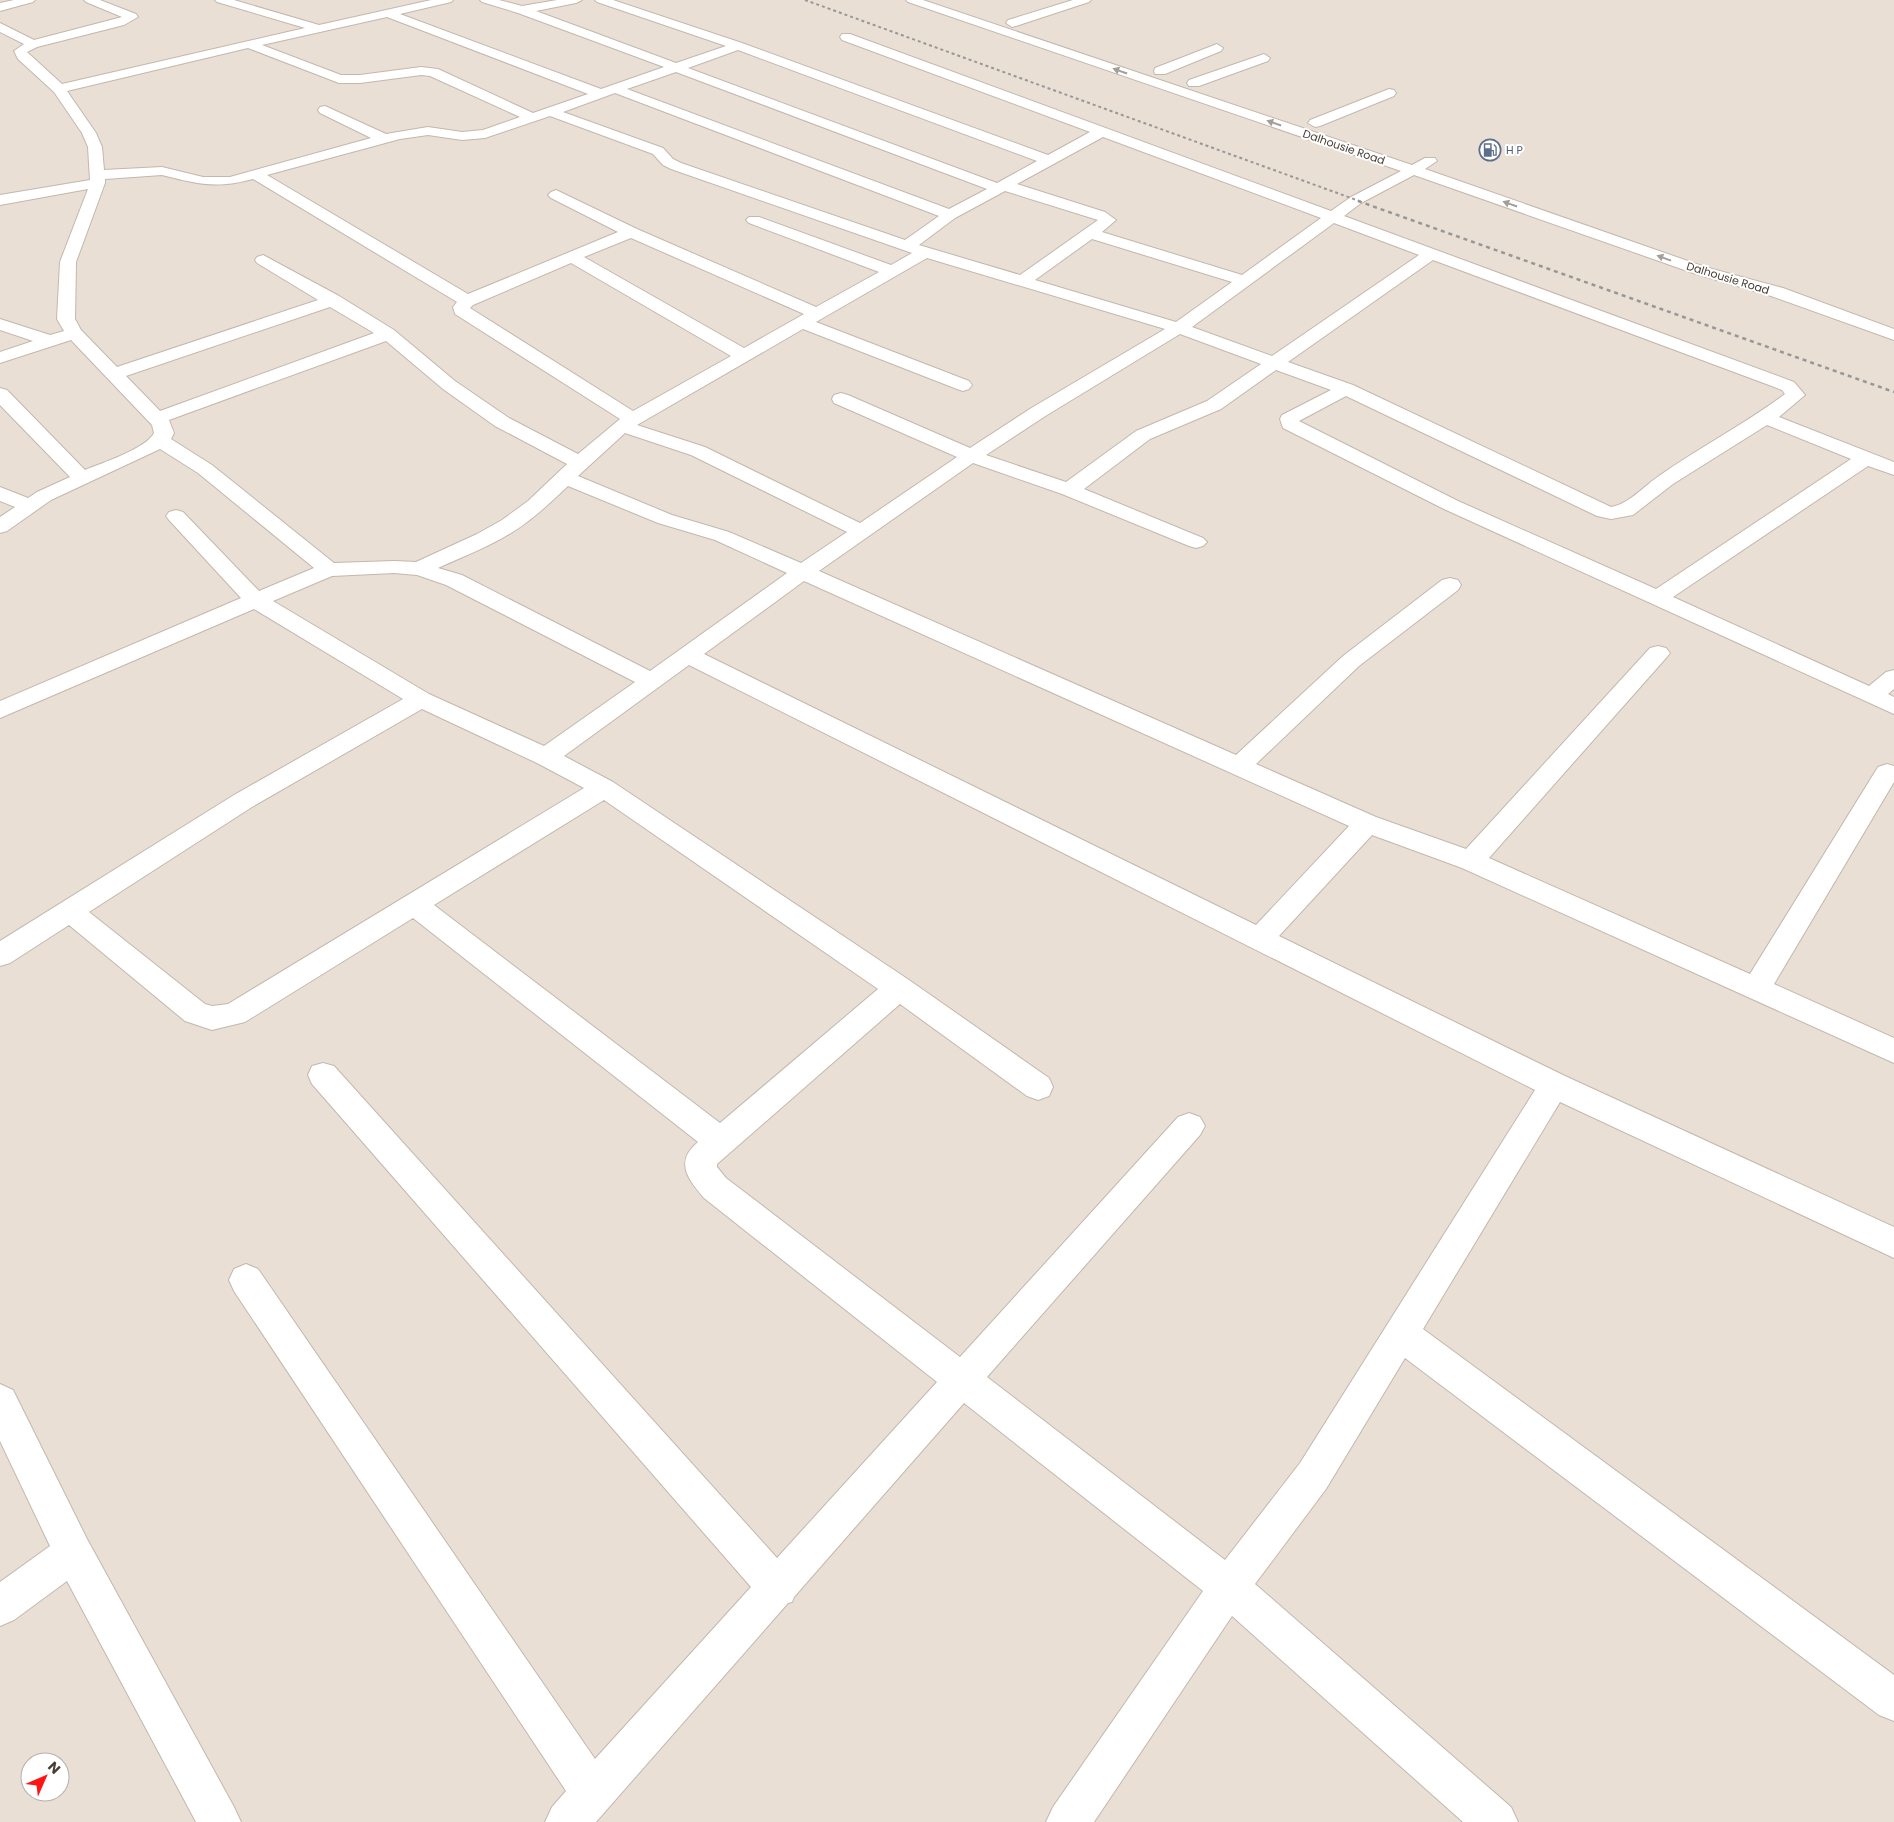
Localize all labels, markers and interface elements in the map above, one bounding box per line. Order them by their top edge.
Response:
one-way arrow [1112,67,1127,75]
one-way arrow [1266,119,1281,126]
street label: Dalhousie Road [1301,125,1387,169]
fuel station icon: H P [1478,138,1502,162]
place label: H P [1506,142,1523,158]
one-way arrow [1503,200,1518,207]
one-way arrow [1656,254,1671,261]
street label: Dalhousie Road [1685,258,1771,298]
north arrow [20,1752,70,1802]
text: N [43,1757,65,1779]

